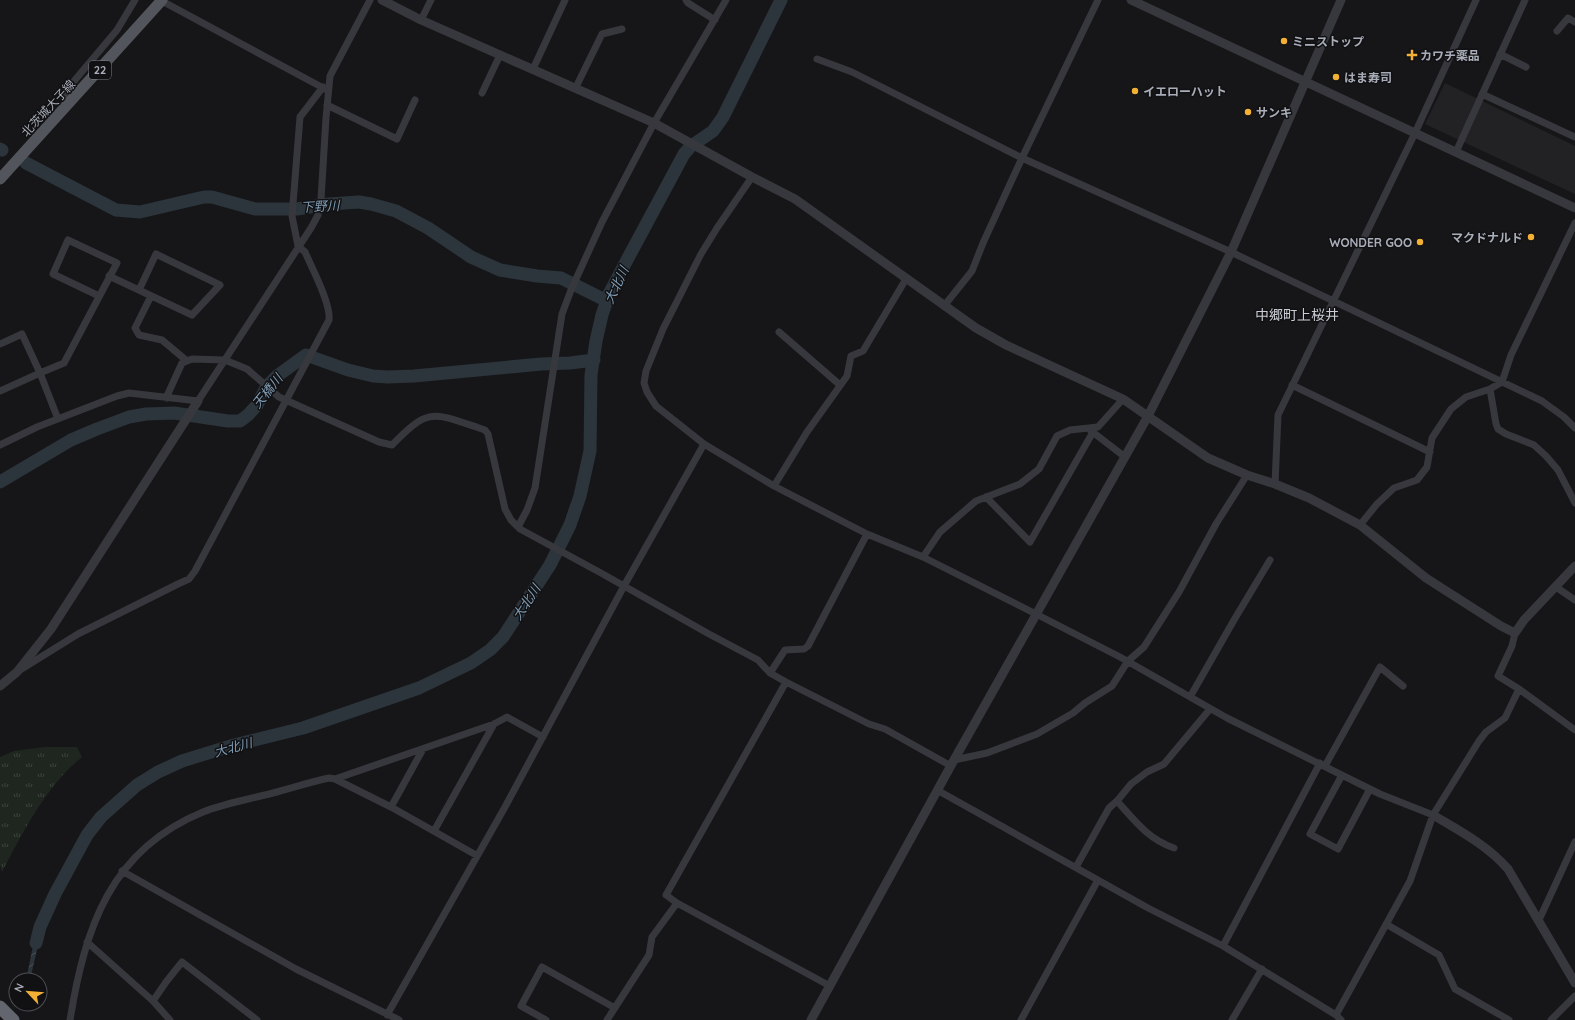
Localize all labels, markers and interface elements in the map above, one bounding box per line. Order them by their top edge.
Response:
place label: ミニストップ [1292,34,1364,49]
marker: ミニストップ [1279,36,1289,46]
place label: カワチ薬品 [1420,48,1480,63]
marker: カワチ薬品 [1407,50,1417,60]
road number: 22 [89,61,111,79]
place label: はま寿司 [1344,70,1392,85]
marker: はま寿司 [1331,72,1341,82]
street label: 北茨城大子線 [18,77,78,139]
place label: イエローハット [1143,84,1227,99]
marker: イエローハット [1130,86,1140,96]
place label: サンキ [1256,105,1292,120]
marker: サンキ [1243,107,1253,117]
water label: 下野川 [300,197,342,215]
place label: マクドナルド [1451,230,1523,245]
marker: マクドナルド [1526,232,1536,242]
place label: WONDER GOO [1329,235,1412,250]
marker: WONDER GOO [1415,237,1425,247]
water label: 大北川 [601,262,632,306]
district label: 中郷町上桜井 [1255,306,1339,324]
water label: 天橋川 [249,369,287,411]
water label: 大北川 [509,580,544,623]
water label: 大北川 [212,734,256,760]
north arrow [8,972,48,1012]
text: N [11,981,27,994]

